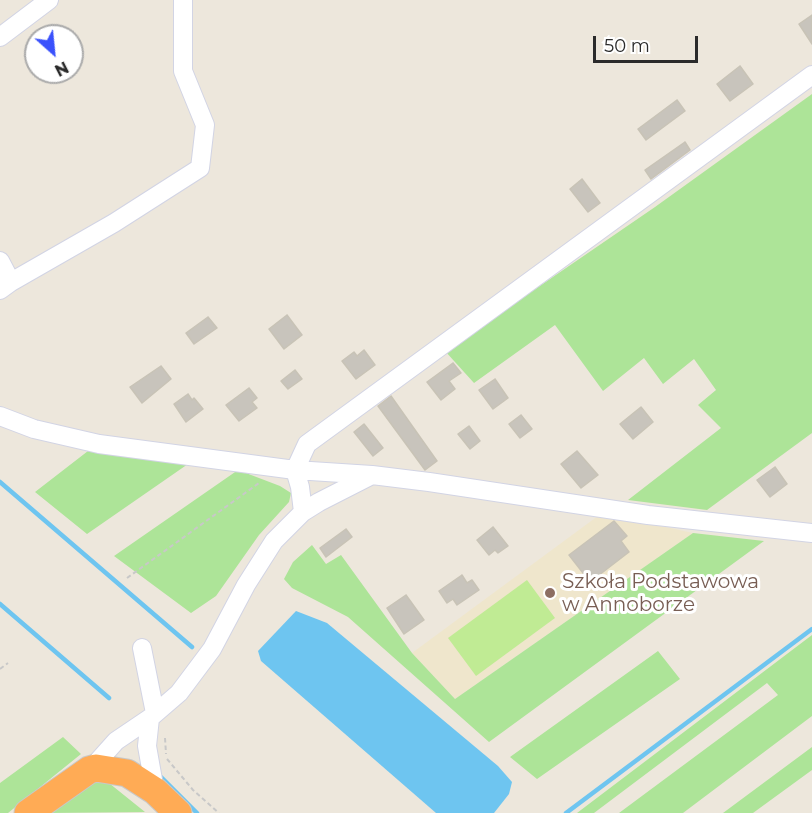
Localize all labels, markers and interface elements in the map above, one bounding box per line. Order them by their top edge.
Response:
north arrow [24,24,84,84]
scale bar [596,24,701,62]
text: 50 m [604,35,650,57]
text: N [51,57,72,80]
place label: Szkoła Podstawowa w Annoborze [562,570,759,617]
marker: Szkoła Podstawowa w Annoborze [543,586,557,600]

